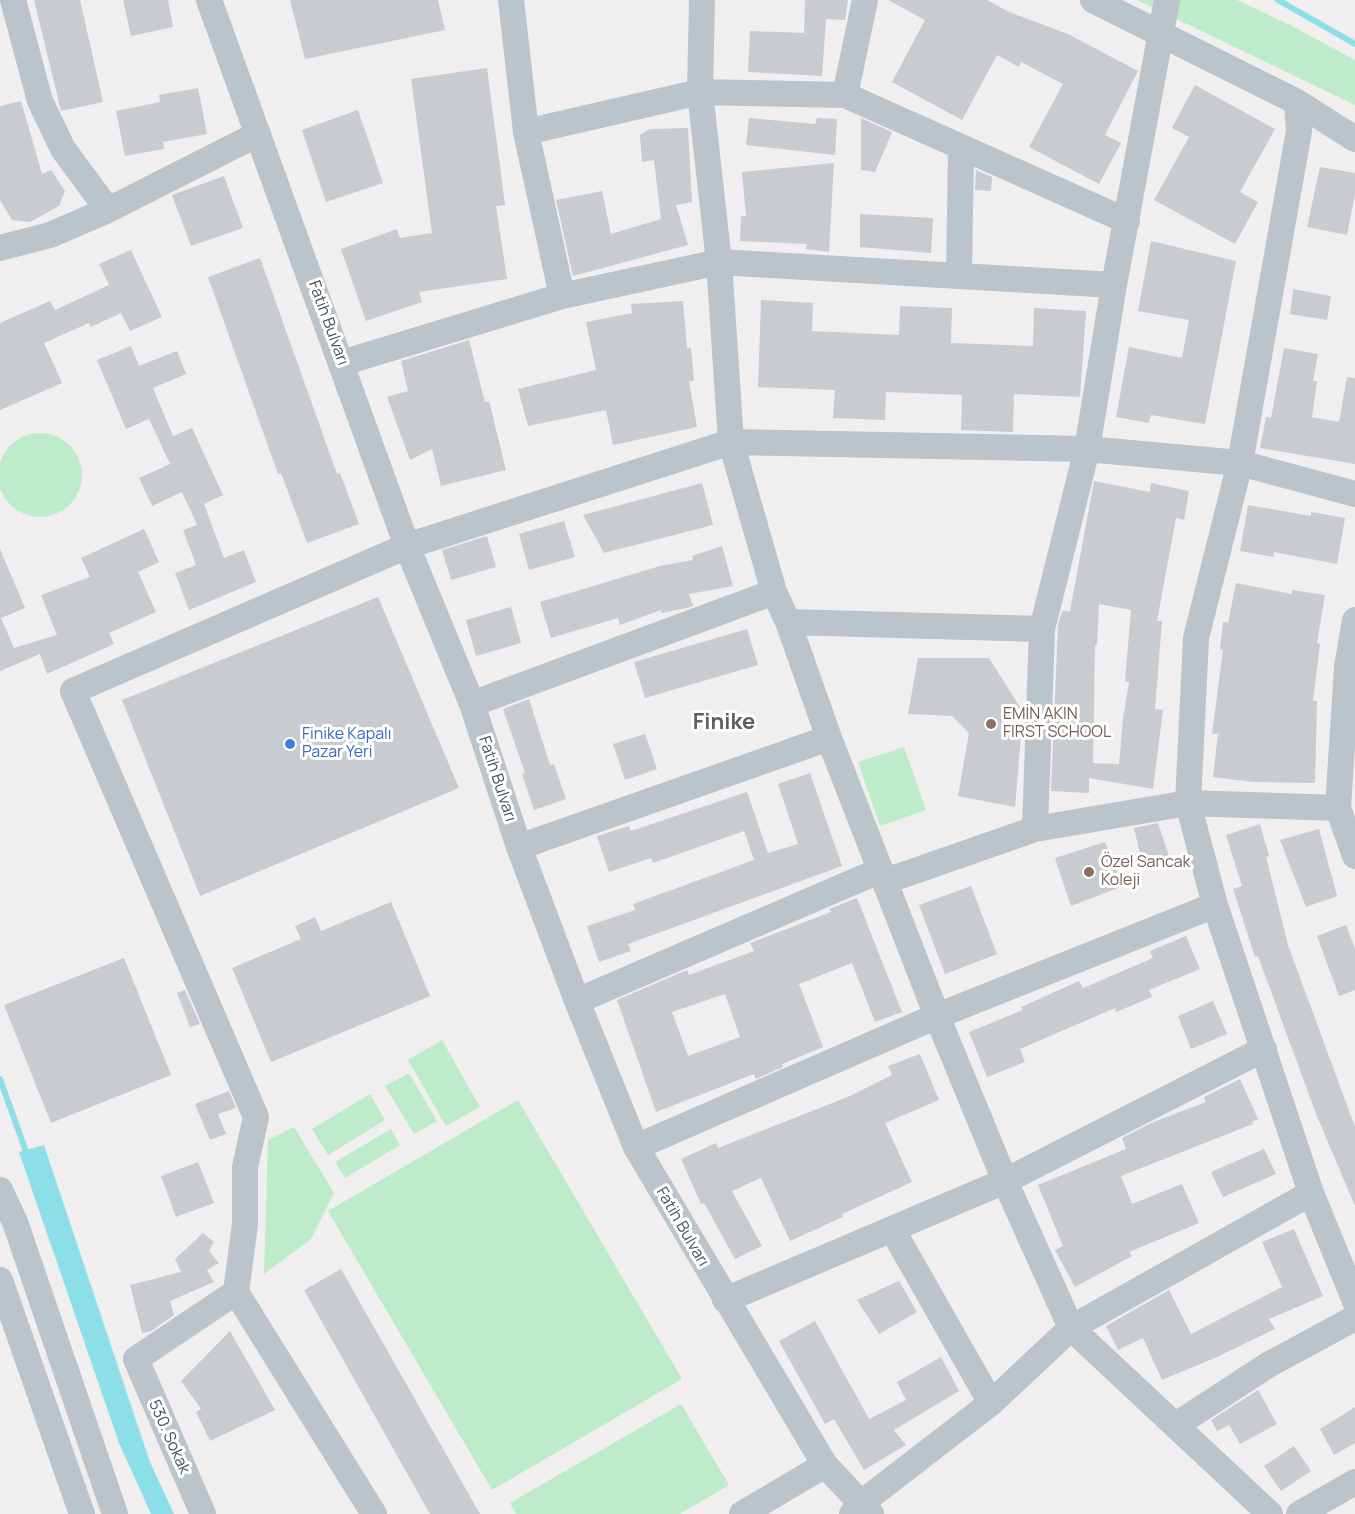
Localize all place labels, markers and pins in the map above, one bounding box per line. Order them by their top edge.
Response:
place label: EMİN AKIN FIRST SCHOOL [1003,705,1111,743]
marker: EMİN AKIN FIRST SCHOOL [984,717,998,731]
place label: Finike Kapalı Pazar Yeri [302,725,392,763]
marker: Finike Kapalı Pazar Yeri [283,737,297,751]
place label: Özel Sancak Koleji [1101,853,1191,891]
marker: Özel Sancak Koleji [1082,865,1096,879]

